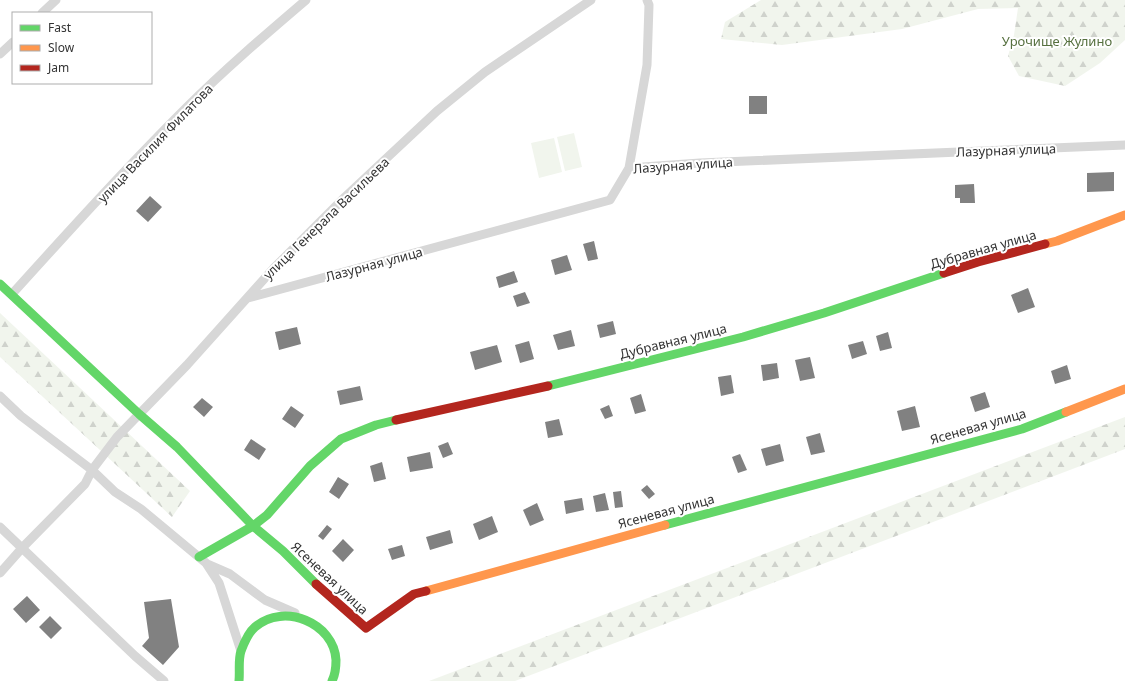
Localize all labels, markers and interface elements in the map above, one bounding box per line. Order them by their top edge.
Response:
legend [12,12,152,84]
text: Fast [48,19,72,36]
park label: Урочище Жулино [1002,32,1112,50]
text: Slow [48,39,75,56]
text: Jam [47,59,69,76]
street label: улица Василия Филатова [93,80,217,206]
street label: Лазурная улица [956,139,1056,161]
street label: улица Генерала Васильева [259,153,393,283]
street label: Лазурная улица [633,153,733,177]
street label: Дубравная улица [928,225,1038,273]
street label: Лазурная улица [323,242,425,286]
street label: Дубравная улица [618,319,728,363]
street label: Ясеневая улица [928,404,1028,448]
street label: Ясеневая улица [616,489,716,533]
street label: Ясеневая улица [288,538,372,618]

